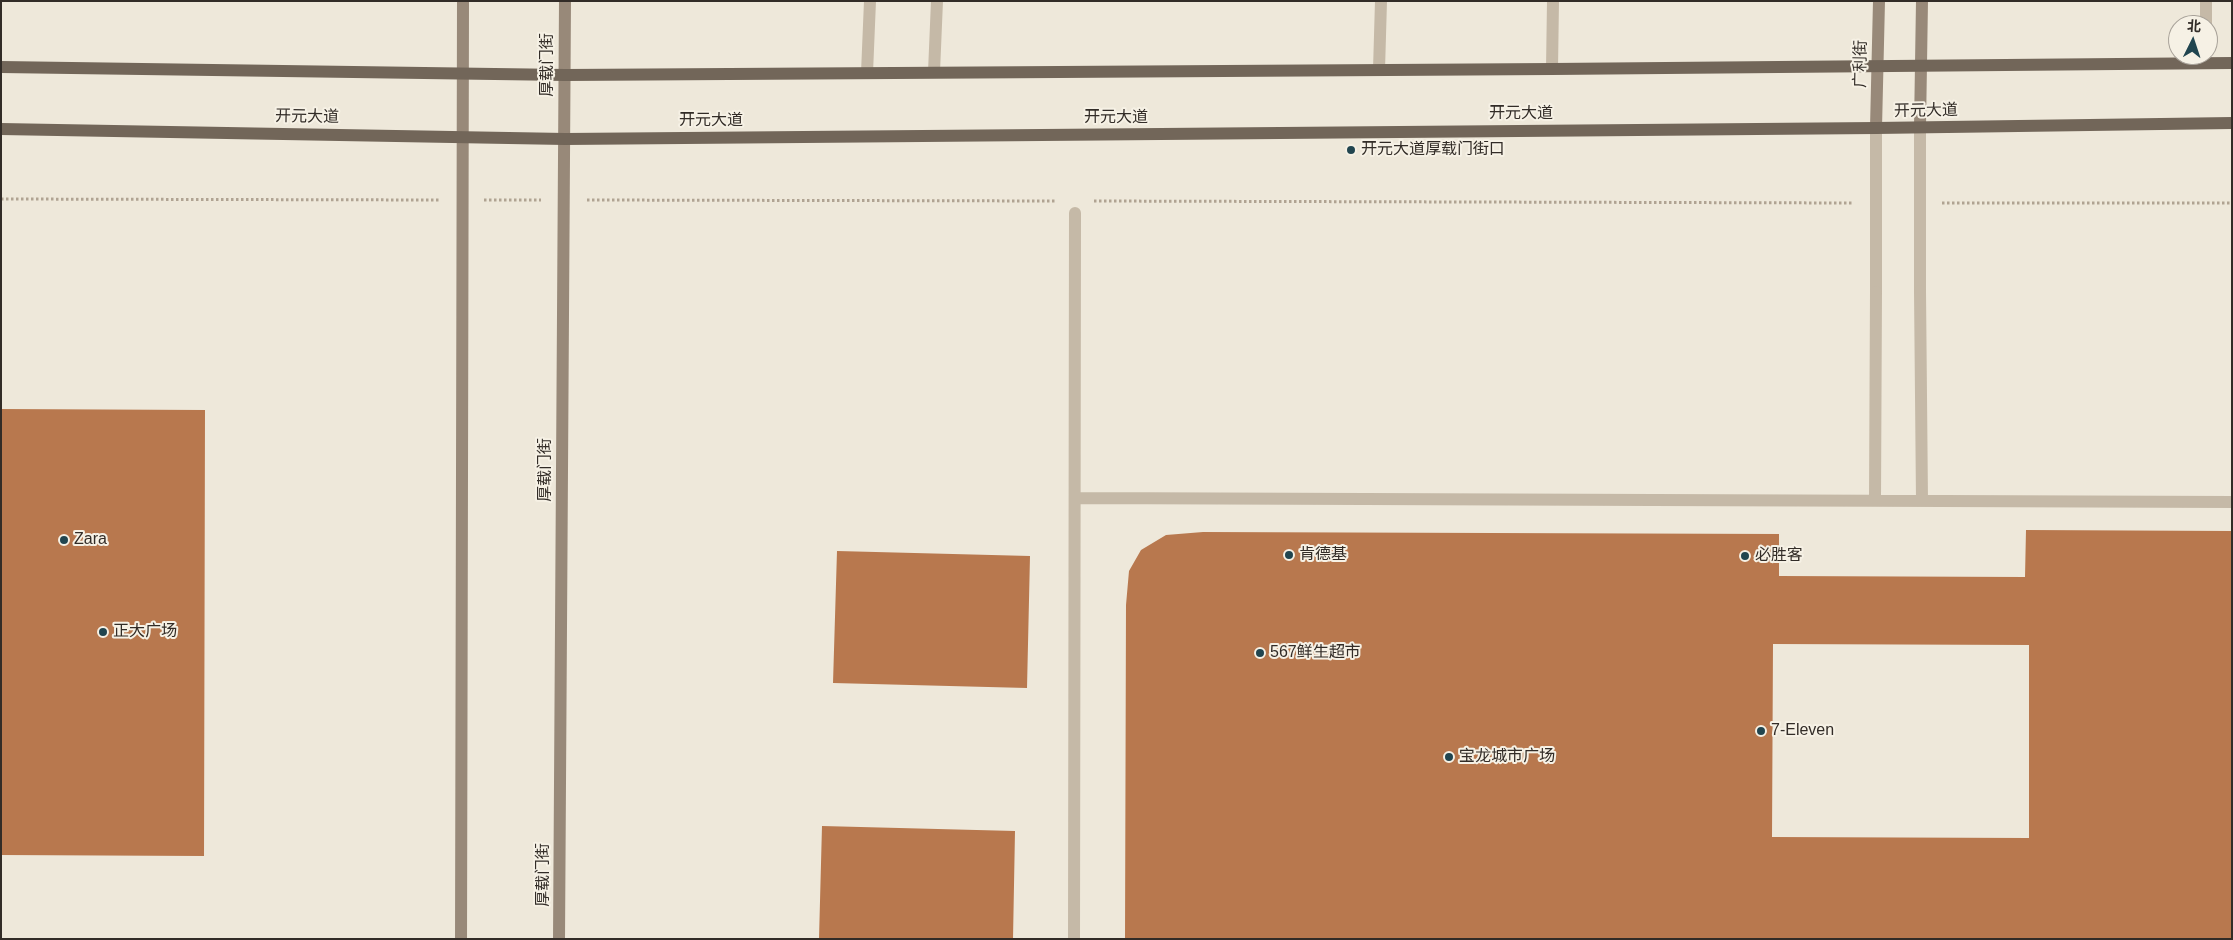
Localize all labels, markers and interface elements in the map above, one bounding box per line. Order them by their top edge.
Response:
north arrow [2168,15,2218,65]
text: 北 [2186,18,2202,35]
street label: 厚载门街 [538,33,558,97]
street label: 广利街 [1851,40,1871,88]
street label: 开元大道 [1894,101,1958,121]
street label: 开元大道 [1489,104,1553,124]
street label: 开元大道 [275,107,339,127]
street label: 开元大道 [1084,108,1148,128]
street label: 开元大道 [679,111,743,131]
place label: 开元大道厚载门街口 [1361,140,1505,160]
marker: 开元大道厚载门街口 [1345,144,1357,156]
street label: 厚载门街 [536,438,556,502]
place label: Zara [74,530,107,550]
marker: Zara [58,534,70,546]
place label: 肯德基 [1299,545,1347,565]
place label: 必胜客 [1755,546,1803,566]
marker: 肯德基 [1283,549,1295,561]
marker: 必胜客 [1739,550,1751,562]
place label: 正大广场 [113,622,177,642]
marker: 正大广场 [97,626,109,638]
place label: 567鲜生超市 [1270,643,1361,663]
marker: 567鲜生超市 [1254,647,1266,659]
place label: 7-Eleven [1771,721,1834,741]
marker: 7-Eleven [1755,725,1767,737]
place label: 宝龙城市广场 [1459,747,1555,767]
marker: 宝龙城市广场 [1443,751,1455,763]
street label: 厚载门街 [534,843,554,907]

